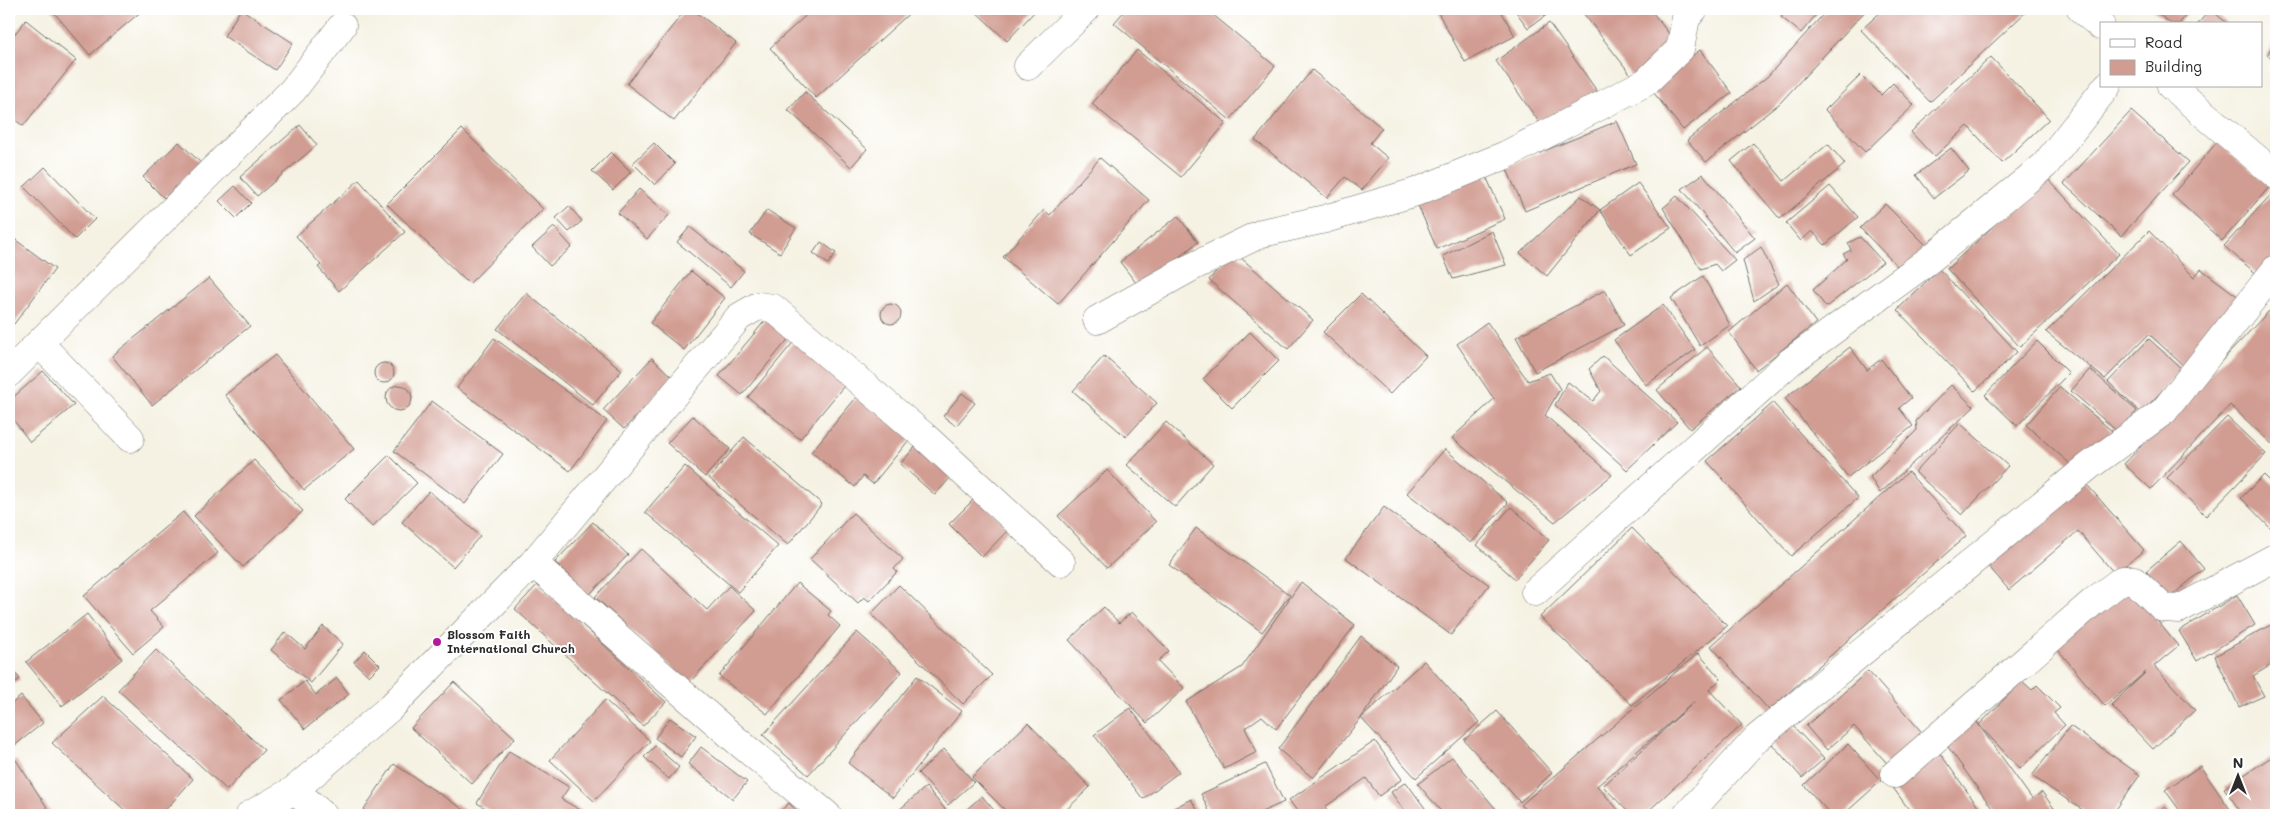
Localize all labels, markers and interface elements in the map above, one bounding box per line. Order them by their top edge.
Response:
legend [2100,22,2262,88]
text: Road [2145,32,2182,52]
text: Building [2145,56,2202,76]
place label: Blossom Faith International Church [447,626,575,656]
marker: Blossom Faith International Church [431,636,443,648]
north arrow [2212,752,2262,802]
text: N [2233,753,2243,772]

